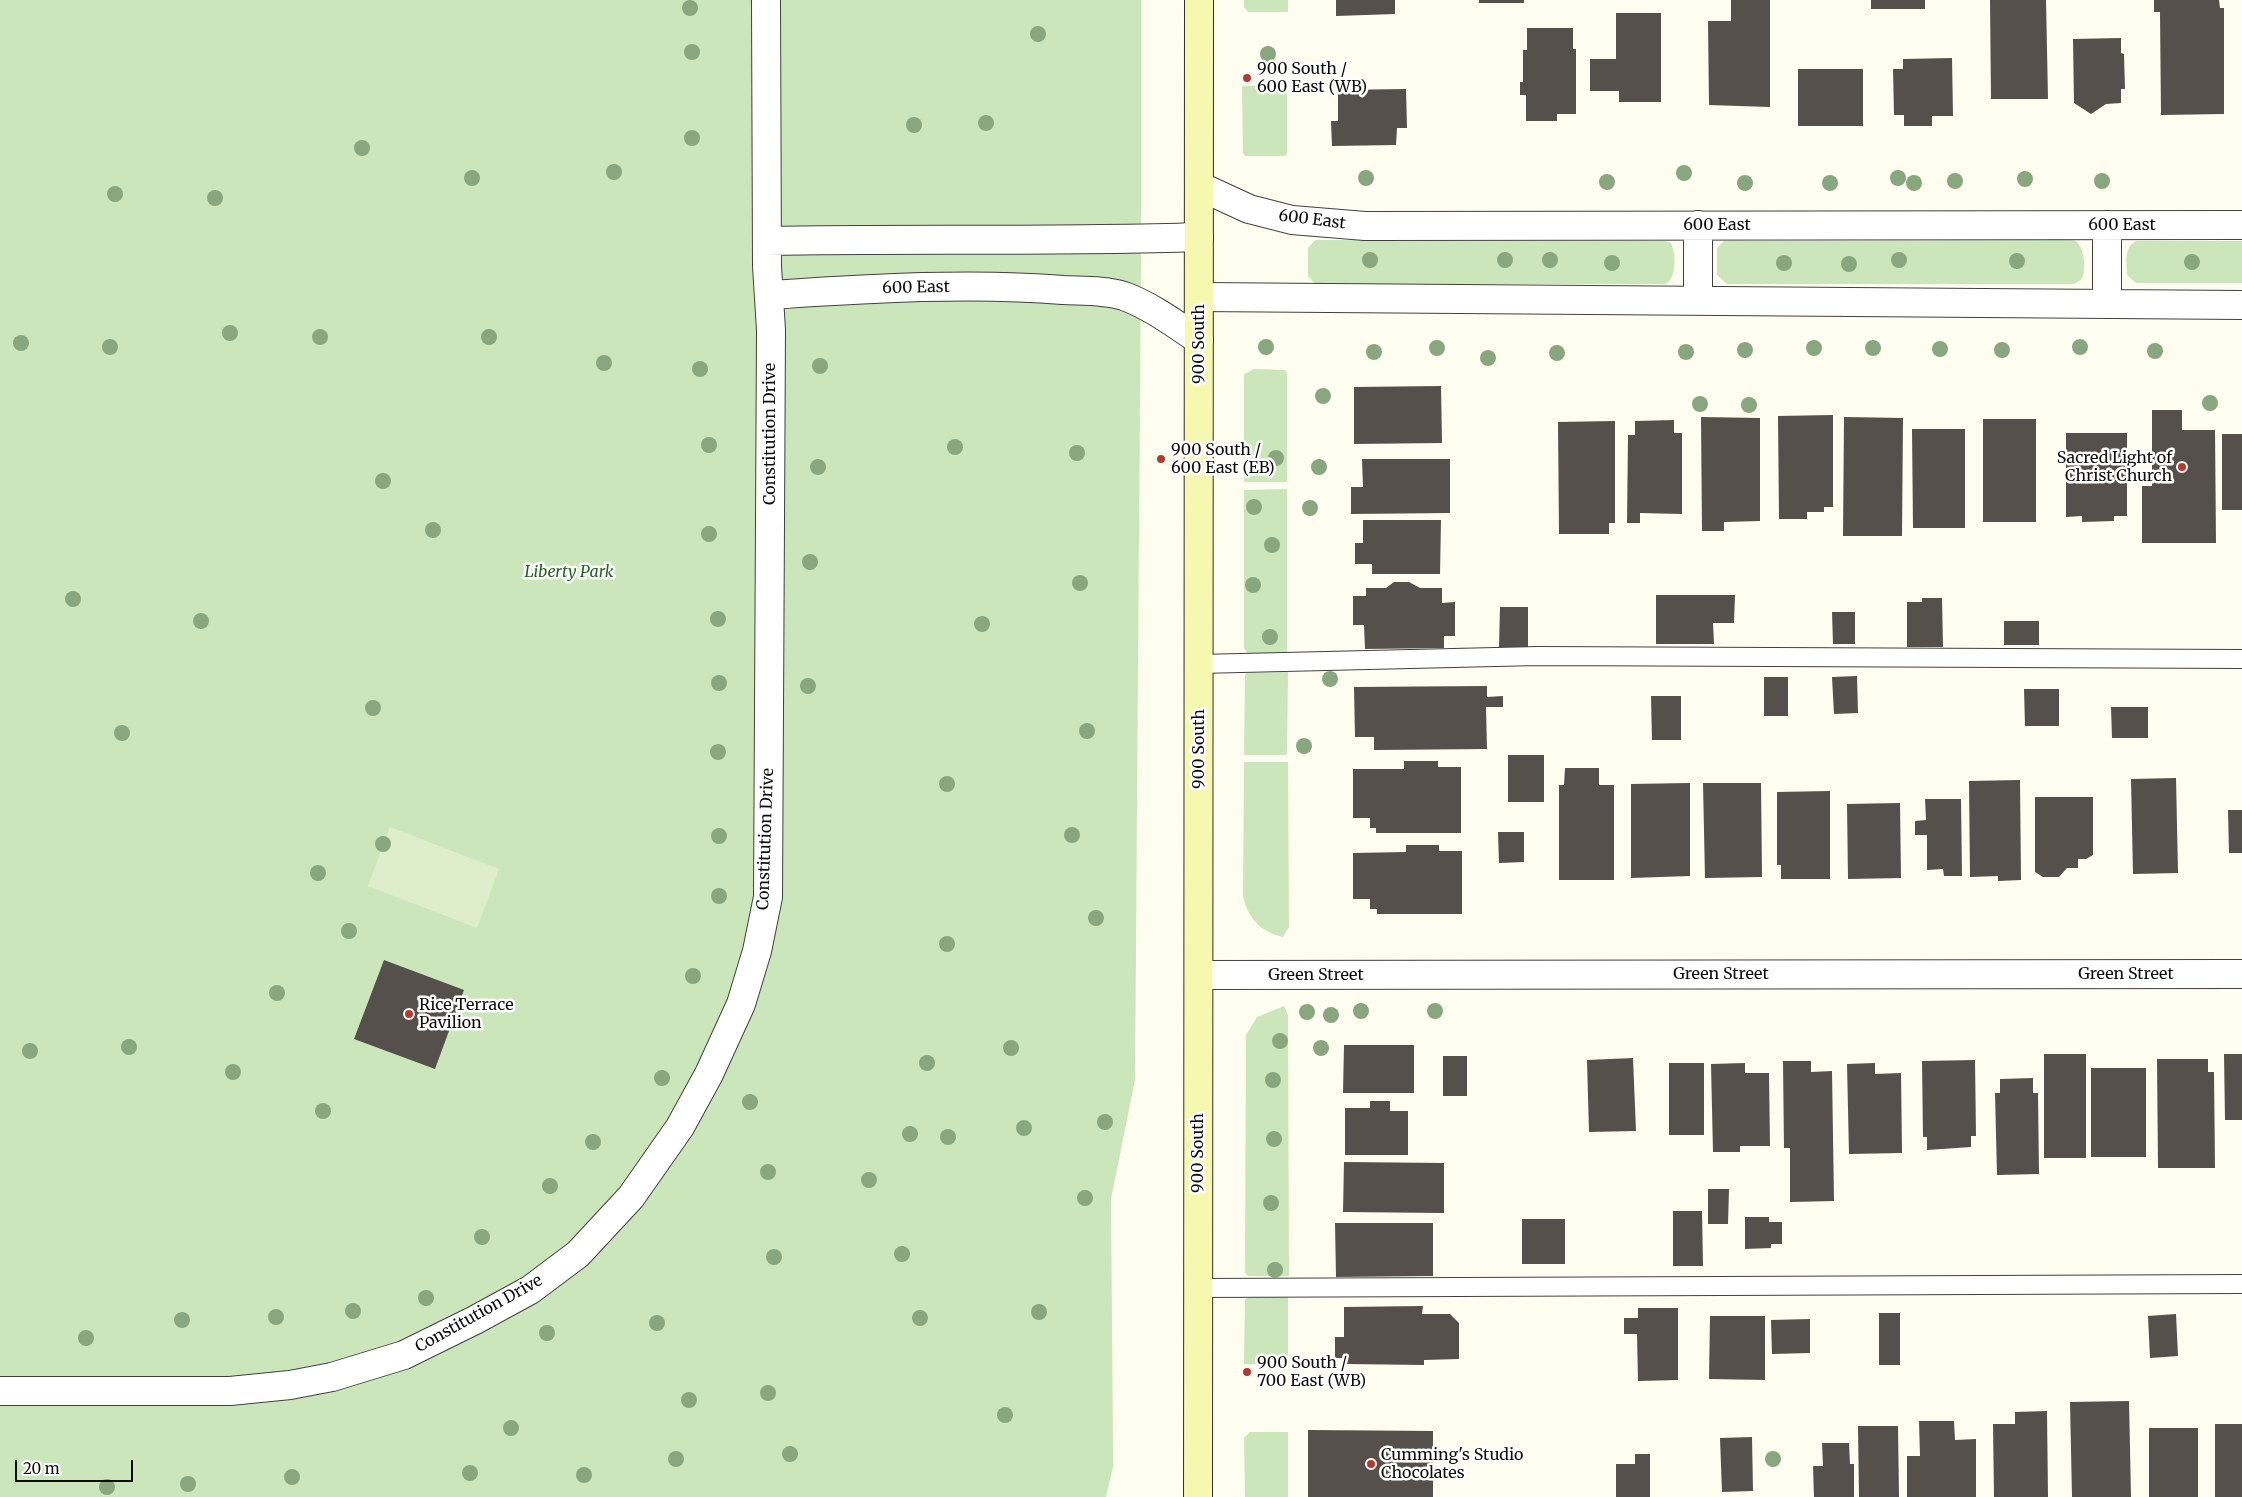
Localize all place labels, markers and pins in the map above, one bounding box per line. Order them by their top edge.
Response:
place label: 900 South / 600 East (WB) [1257,59,1367,97]
marker: 900 South / 600 East (WB) [1241,72,1253,84]
place label: 900 South / 600 East (EB) [1171,440,1275,478]
place label: Sacred Light of Christ Church [2057,448,2172,486]
marker: 900 South / 600 East (EB) [1155,453,1167,465]
marker: Sacred Light of Christ Church [2176,461,2188,473]
place label: Rice Terrace Pavilion [419,995,514,1033]
marker: Rice Terrace Pavilion [403,1008,415,1020]
place label: 900 South / 700 East (WB) [1257,1353,1366,1391]
marker: 900 South / 700 East (WB) [1241,1366,1253,1378]
place label: Cumming's Studio Chocolates [1381,1445,1523,1483]
marker: Cumming's Studio Chocolates [1365,1458,1377,1470]

